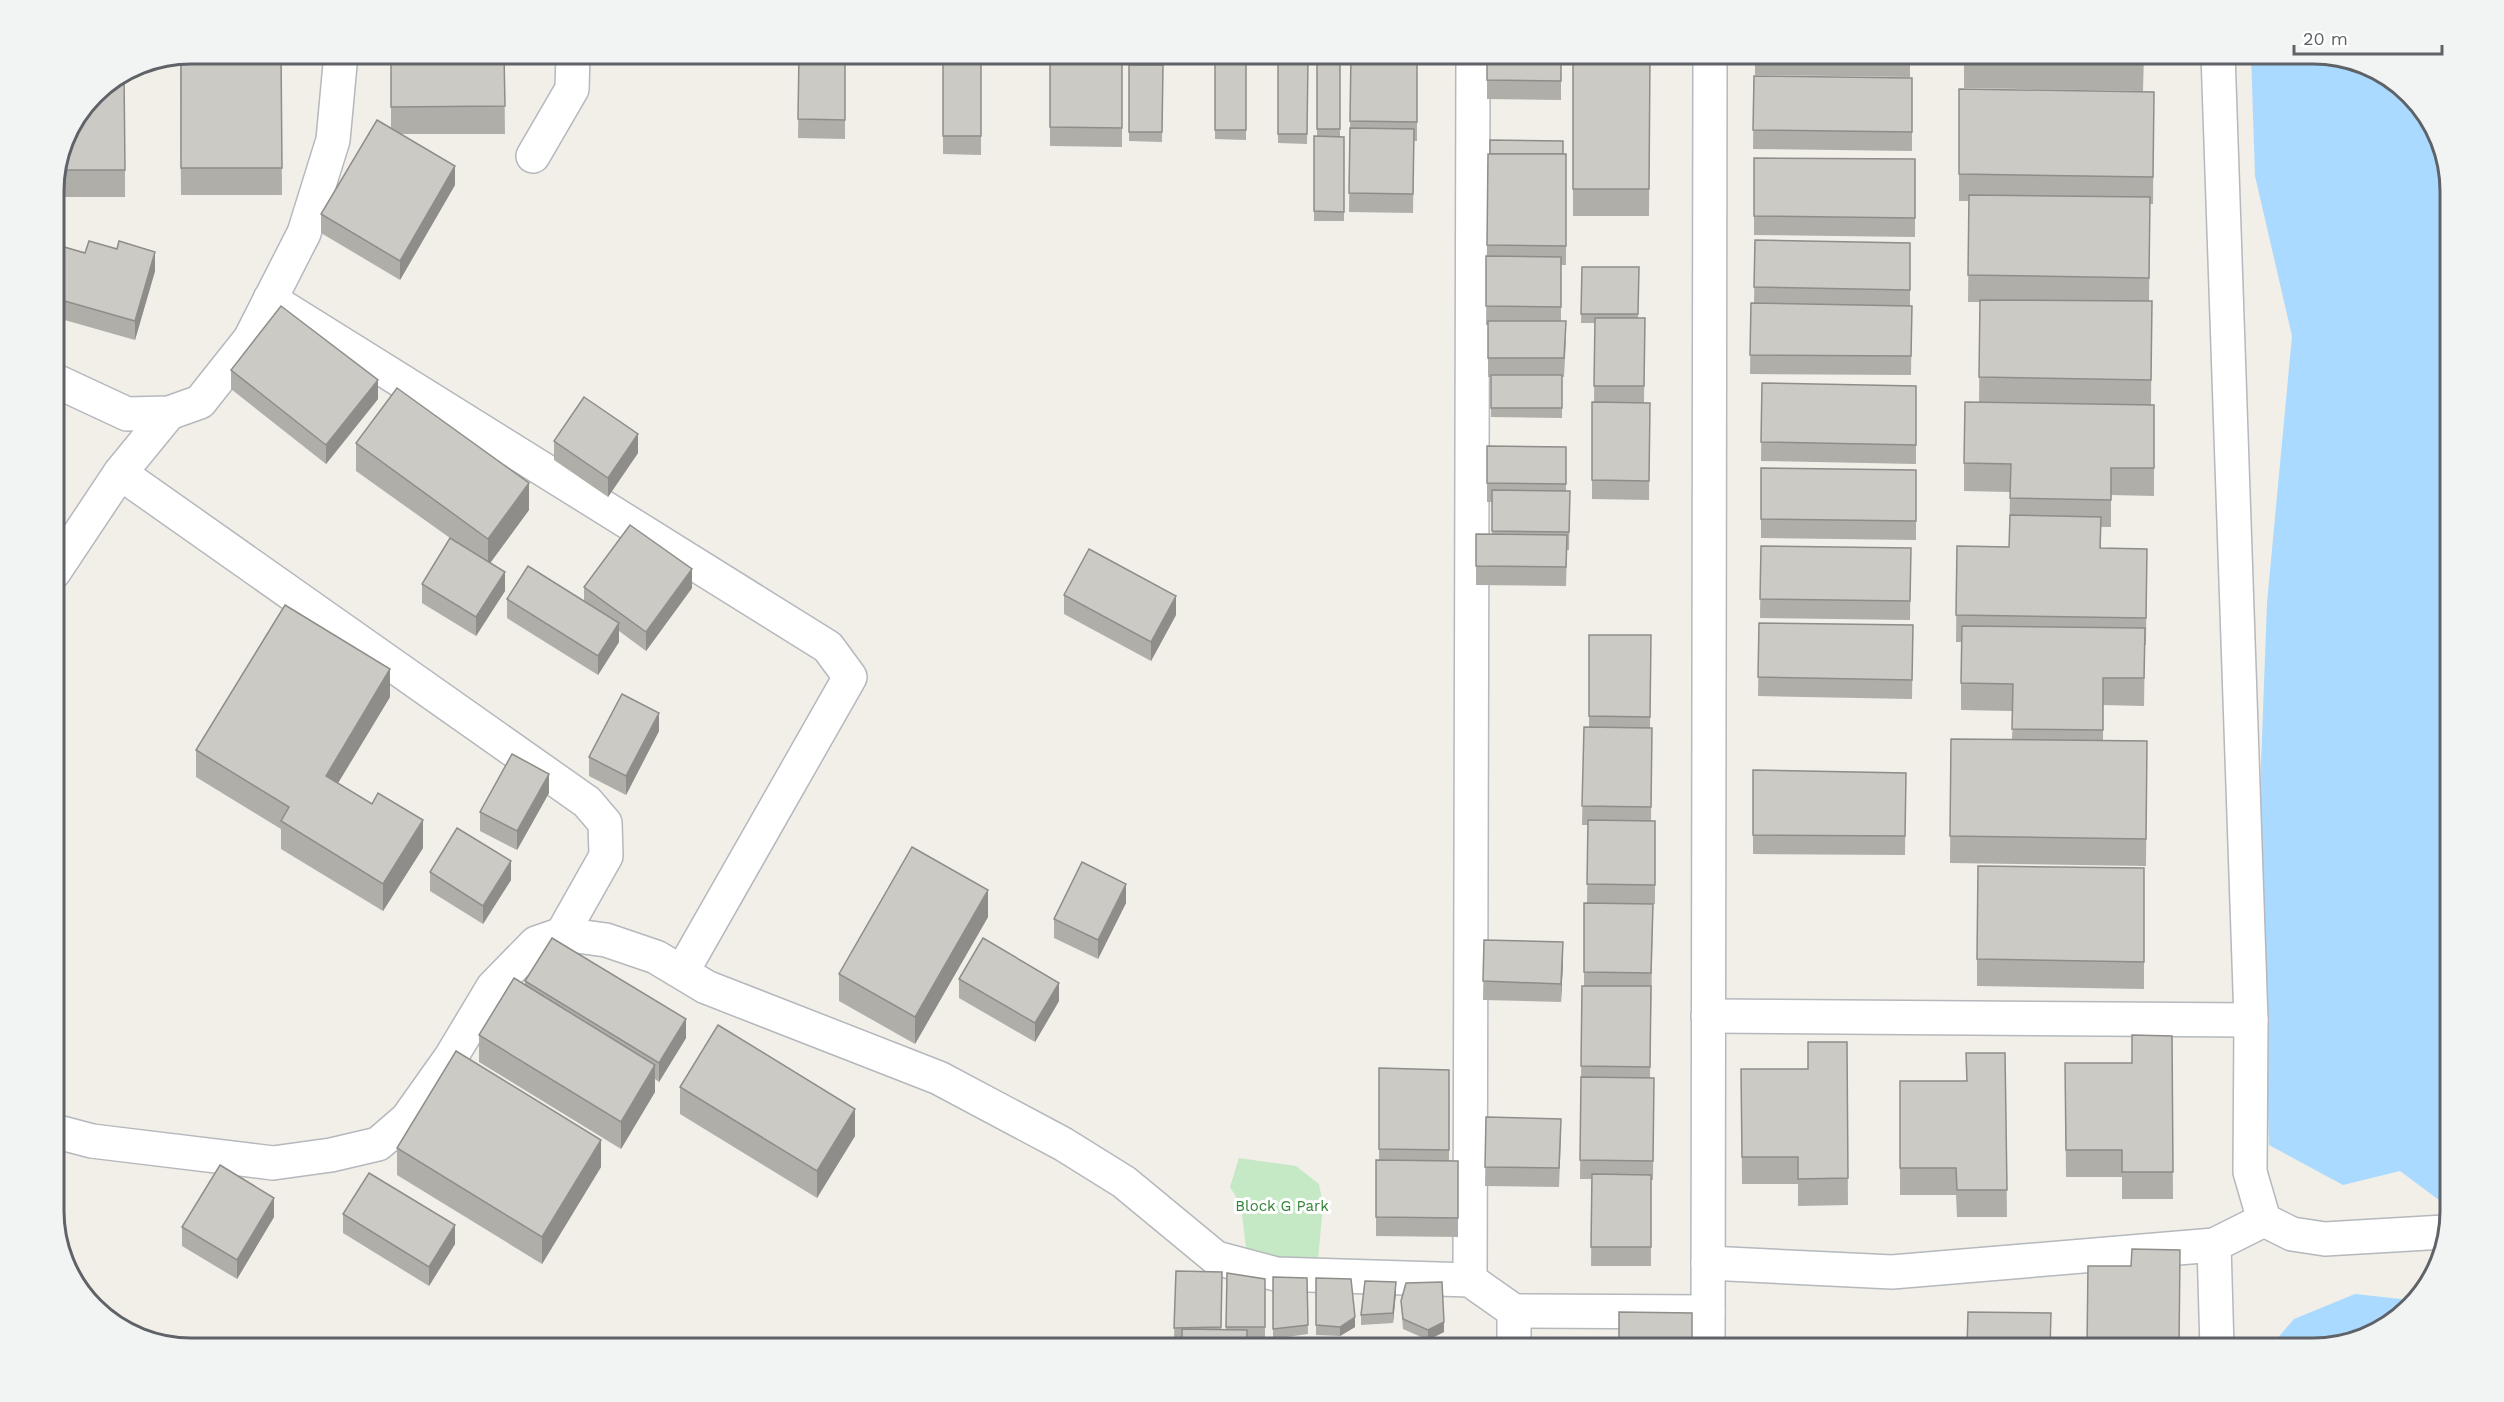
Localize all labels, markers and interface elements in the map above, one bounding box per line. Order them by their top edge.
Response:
scale bar [2294,18,2442,56]
text: 20 m [2303,28,2348,49]
park label: Block G Park [1235,1197,1329,1215]

